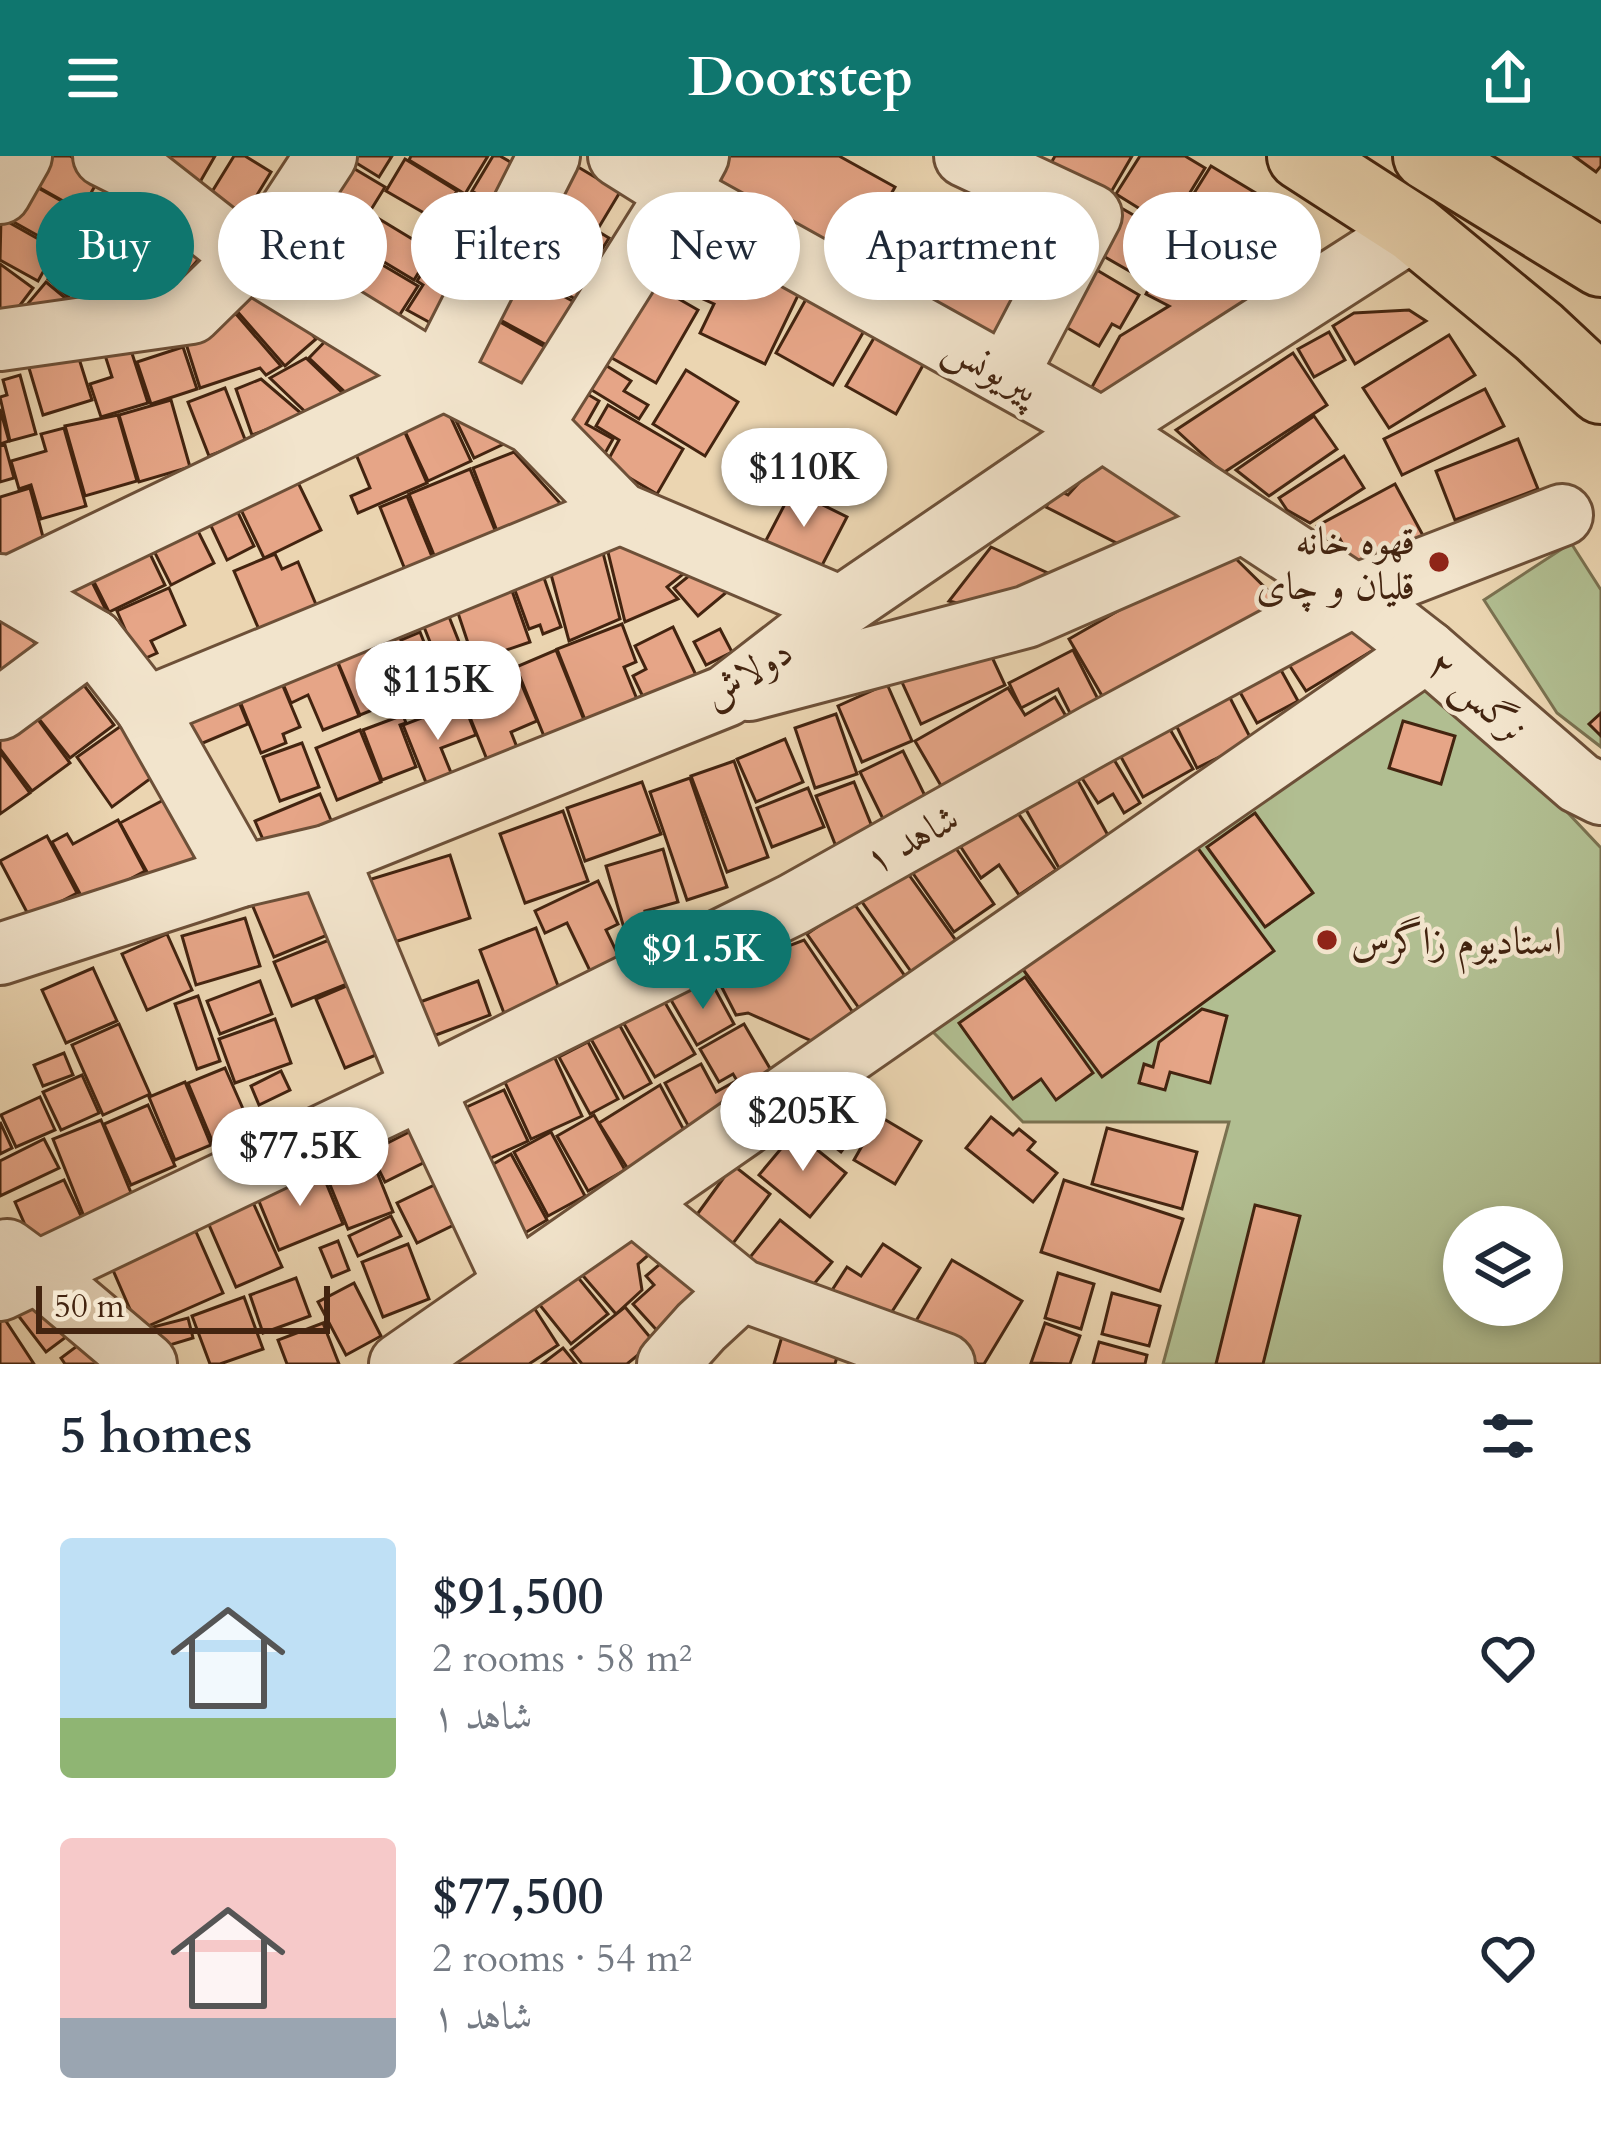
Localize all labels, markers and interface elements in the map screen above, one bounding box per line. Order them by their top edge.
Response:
text: Doorstep [688,42,913,115]
icon: menu [60,45,126,111]
icon: share [1475,45,1541,111]
chip: Buy [36,192,194,300]
chip: Rent [218,192,387,300]
chip: Filters [411,192,603,300]
chip: New [627,192,800,300]
chip: Apartment [824,192,1099,300]
chip: House [1123,192,1321,300]
street label: پیریونس [934,321,1049,417]
pin: $110K [720,428,888,530]
text: $110K [748,440,860,493]
place label: قهوه خانه قلیان و چای [1256,515,1415,613]
marker: قهوه خانه قلیان و چای [1426,549,1452,575]
street label: دولاش [693,626,803,723]
street label: نرگس ۲ [1416,639,1538,755]
pin: $115K [354,641,522,743]
text: $115K [382,653,494,706]
street label: شاهد ۱ [855,792,968,887]
pin: $91.5K [605,910,801,1012]
place label: استادیوم زاگرس [1351,915,1562,975]
text: $91.5K [642,922,764,975]
marker: استادیوم زاگرس [1314,927,1340,953]
pin: $205K [719,1072,887,1174]
text: $205K [747,1084,859,1137]
pin: $77.5K [202,1107,398,1209]
text: $77.5K [239,1119,361,1172]
map controls [1443,1206,1563,1326]
button: layers [1443,1206,1563,1326]
scale bar [36,1280,330,1333]
text: 50 m [54,1284,125,1329]
text: 5 homes [60,1401,252,1471]
icon: filters [1475,1403,1541,1469]
text: $91,500 [432,1562,604,1632]
icon: home [156,1586,300,1730]
icon: heart [1475,1625,1541,1691]
text: 2 rooms · 58 m² [432,1632,692,1685]
text: شاهد ۱ [432,1690,532,1743]
text: $77,500 [432,1862,604,1932]
icon: home [156,1886,300,2030]
icon: heart [1475,1925,1541,1991]
text: 2 rooms · 54 m² [432,1932,692,1985]
text: شاهد ۱ [432,1990,532,2043]

